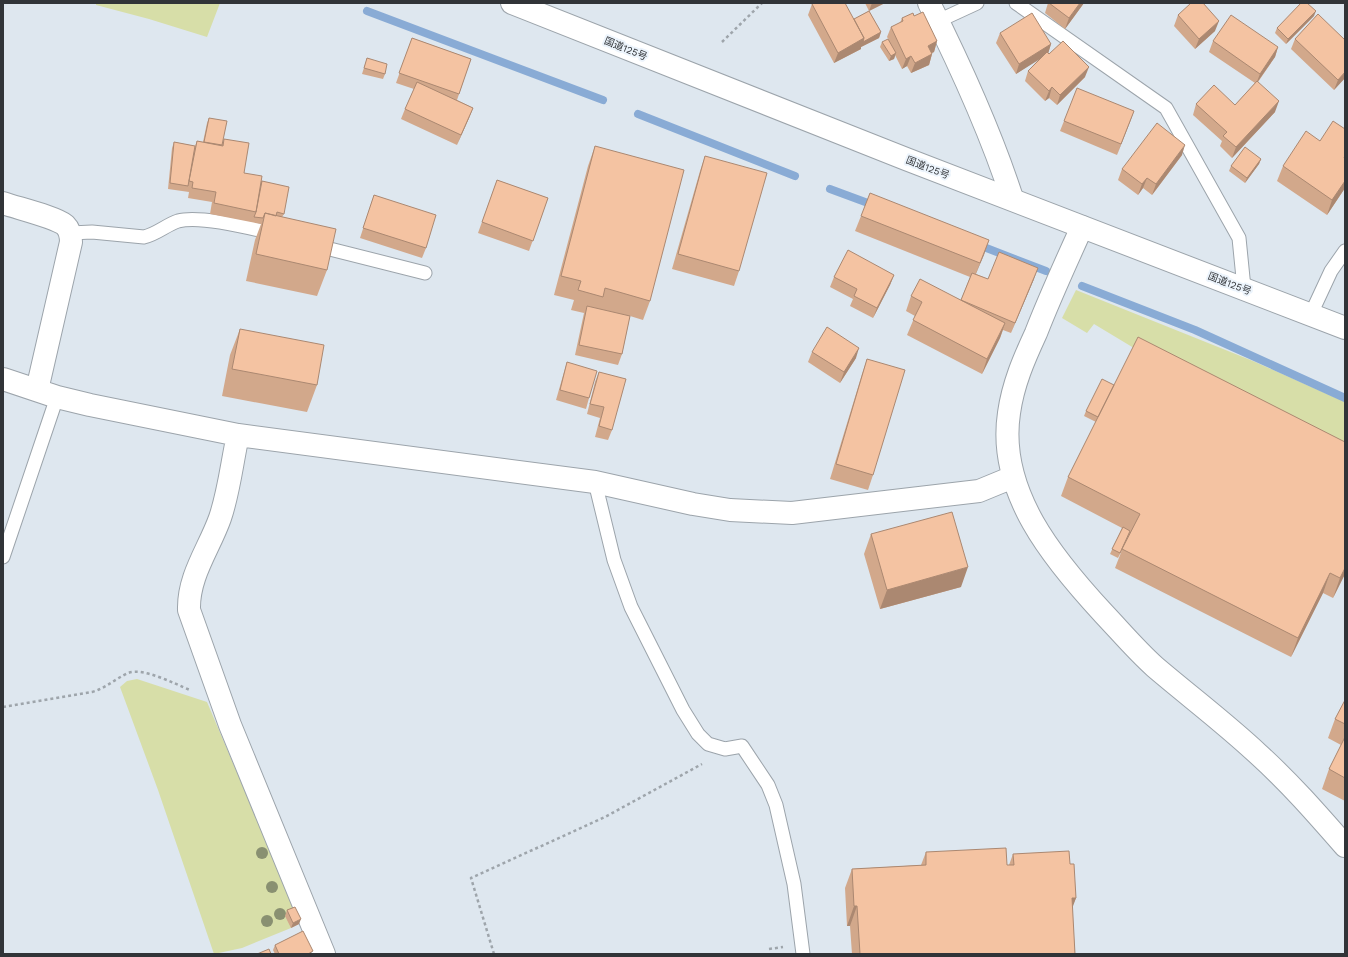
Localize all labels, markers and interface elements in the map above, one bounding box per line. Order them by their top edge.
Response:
street label: 国道125号 [603,35,649,62]
street label: 国道125号 [905,154,951,181]
street label: 国道125号 [1207,270,1253,297]

